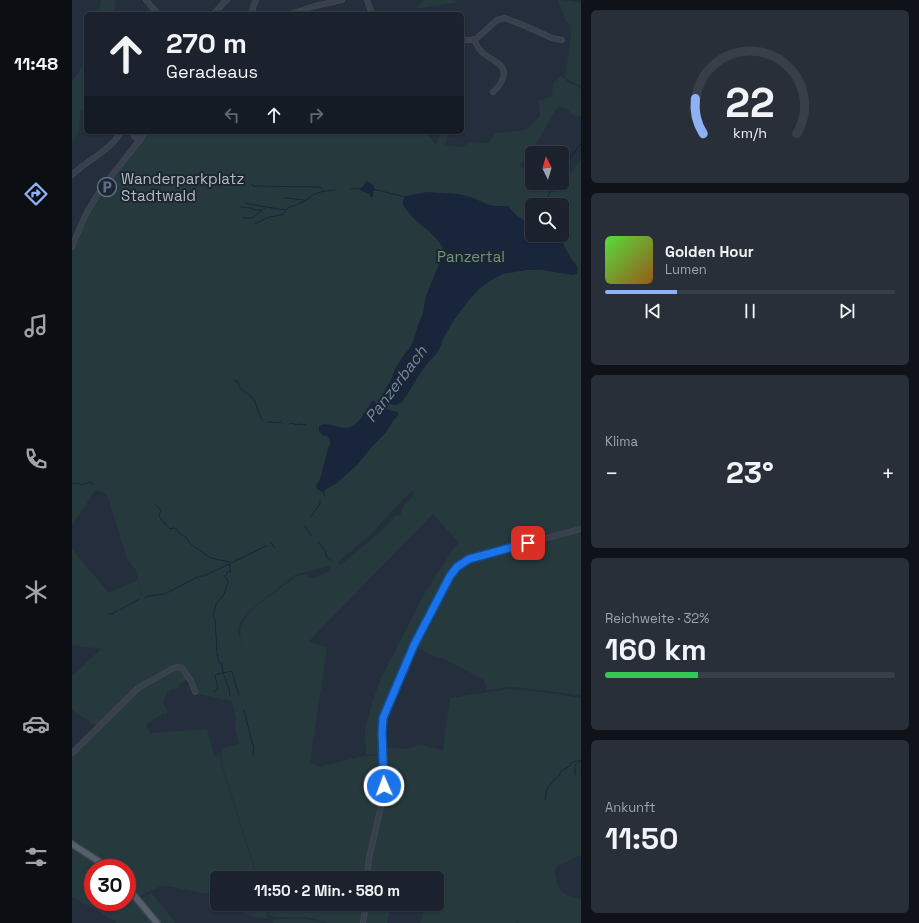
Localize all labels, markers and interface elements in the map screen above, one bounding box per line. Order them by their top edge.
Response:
text: 270 m [166,25,247,61]
icon: ahead [100,28,152,80]
text: 11:48 [14,52,58,75]
text: Geradeaus [166,60,258,83]
text: 22 [725,76,775,129]
icon: left [221,104,243,126]
icon: ahead [263,104,285,126]
icon: right [305,104,327,126]
text: km/h [733,124,767,142]
north arrow [525,146,569,190]
map controls [525,146,569,242]
place label: Wanderparkplatz Stadtwald [121,169,244,205]
parking icon: Wanderparkplatz Stadtwald [96,176,118,198]
icon: directions [22,180,50,208]
button: search [525,198,569,242]
text: Golden Hour [665,242,754,261]
park label: Panzertal [437,247,505,266]
text: Lumen [665,261,707,278]
icon: previous [642,300,664,322]
icon: pause [739,300,761,322]
icon: next [836,300,858,322]
icon: music [22,312,50,340]
water label: Panzerbach [360,341,432,427]
text: Klima [605,433,638,450]
icon: phone [22,445,50,473]
text: 23° [726,453,774,492]
text: − [605,459,619,487]
text: + [881,459,895,487]
pin [511,526,545,560]
icon: arrive [517,532,539,554]
icon: climate [22,578,50,606]
text: Reichweite · 32% [605,610,709,627]
text: 160 km [605,630,707,669]
icon: car [22,710,50,738]
position arrow [363,765,405,807]
text: Ankunft [605,799,655,816]
text: 11:50 [605,819,679,858]
icon: filters [22,843,50,871]
speed limit sign: 30 [84,859,136,911]
text: 11:50 · 2 Min. · 580 m [254,881,400,900]

